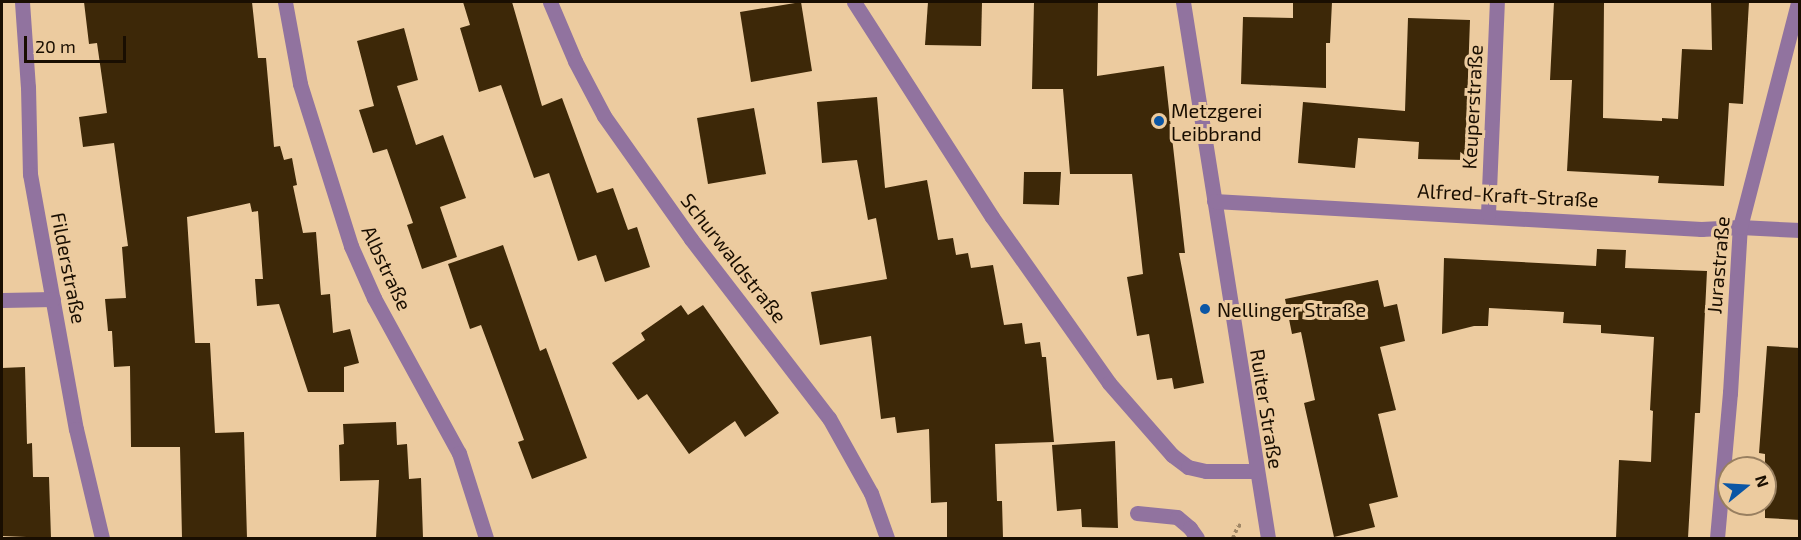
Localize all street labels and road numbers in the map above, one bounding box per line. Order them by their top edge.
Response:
street label: Keuperstraße [1457,44,1487,170]
street label: Alfred-Kraft-Straße [1417,178,1599,212]
street label: Schurwaldstraße [676,188,792,328]
street label: Filderstraße [46,210,92,326]
street label: Jurastraße [1702,215,1734,315]
street label: Albstraße [357,222,417,314]
street label: Ruiter Straße [1246,347,1288,471]

